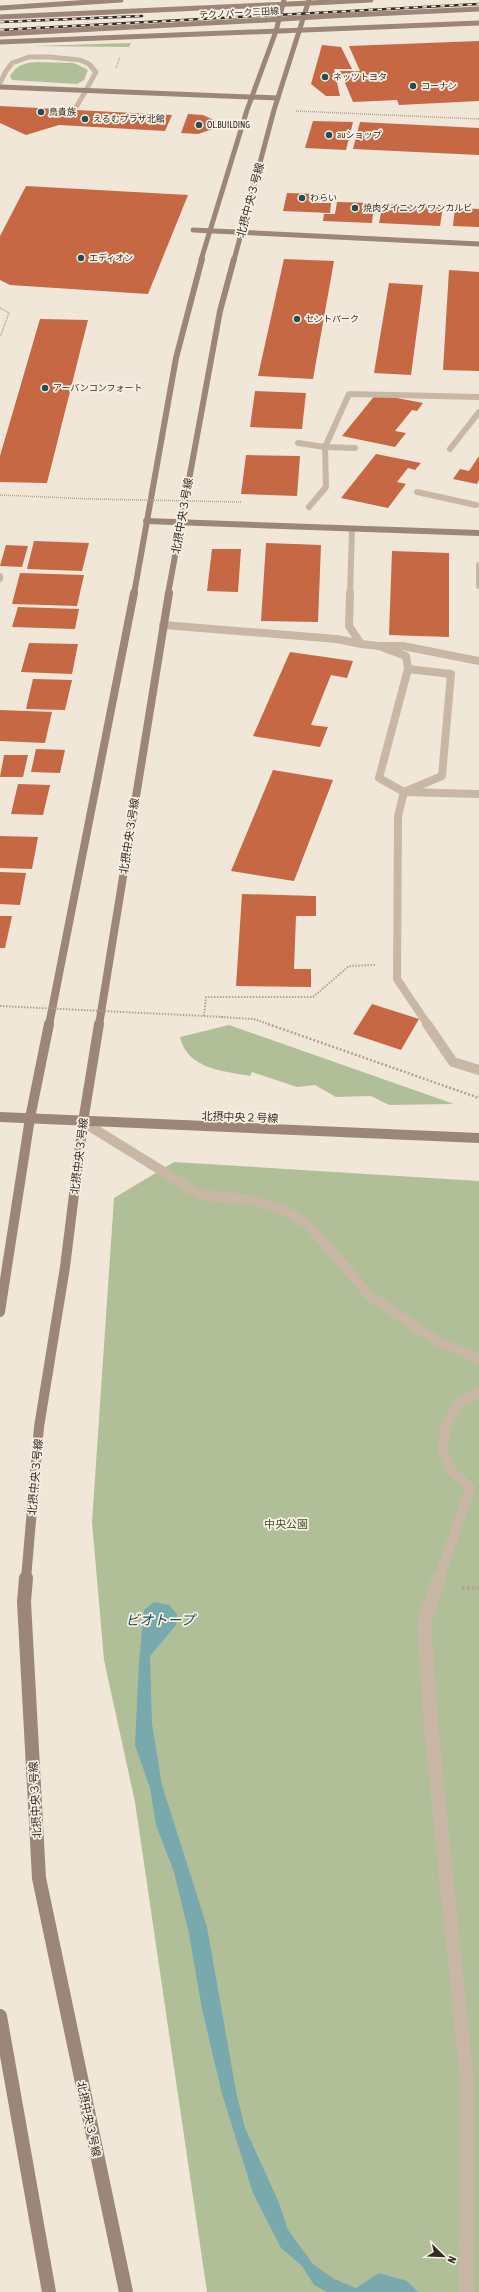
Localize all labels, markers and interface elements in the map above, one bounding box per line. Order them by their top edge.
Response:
street label: テクノパーク三田線 [199,6,280,20]
marker: ネッツトヨタ [320,72,330,82]
place label: ネッツトヨタ [333,72,387,82]
marker: コーナン [408,81,418,91]
place label: コーナン [421,81,457,91]
marker: 鳥貴族 [36,107,46,117]
place label: 鳥貴族 [49,107,76,117]
marker: えるむプラザ北館 [80,114,90,124]
place label: えるむプラザ北館 [93,114,165,124]
marker: OL.BUILDING [194,120,204,130]
place label: OL.BUILDING [207,120,250,130]
marker: auショップ [324,130,334,140]
place label: auショップ [337,130,382,140]
street label: 北摂中央３号線 [234,161,266,239]
marker: わらい [297,193,307,203]
place label: わらい [310,193,337,203]
marker: 焼肉ダイニング ワンカルビ [350,203,360,213]
place label: 焼肉ダイニング ワンカルビ [363,203,472,213]
marker: エディオン [76,253,86,263]
place label: エディオン [89,253,133,263]
marker: セントパーク [292,314,302,324]
place label: セントパーク [305,314,359,324]
marker: アーバンコンフォート [40,383,50,393]
place label: アーバンコンフォート [53,383,143,393]
street label: 北摂中央３号線 [169,477,195,555]
street label: 北摂中央３号線 [117,797,141,875]
street label: 北摂中央２号線 [201,1110,279,1124]
street label: 北摂中央３号線 [68,1117,90,1195]
street label: 北摂中央３号線 [26,1438,44,1516]
park label: 中央公園 [264,1518,308,1530]
water label: ビオトープ [125,1612,198,1628]
street label: 北摂中央３号線 [27,1761,43,1839]
street label: 北摂中央３号線 [75,2080,103,2158]
north arrow [423,2236,463,2276]
text: N [445,2255,459,2265]

